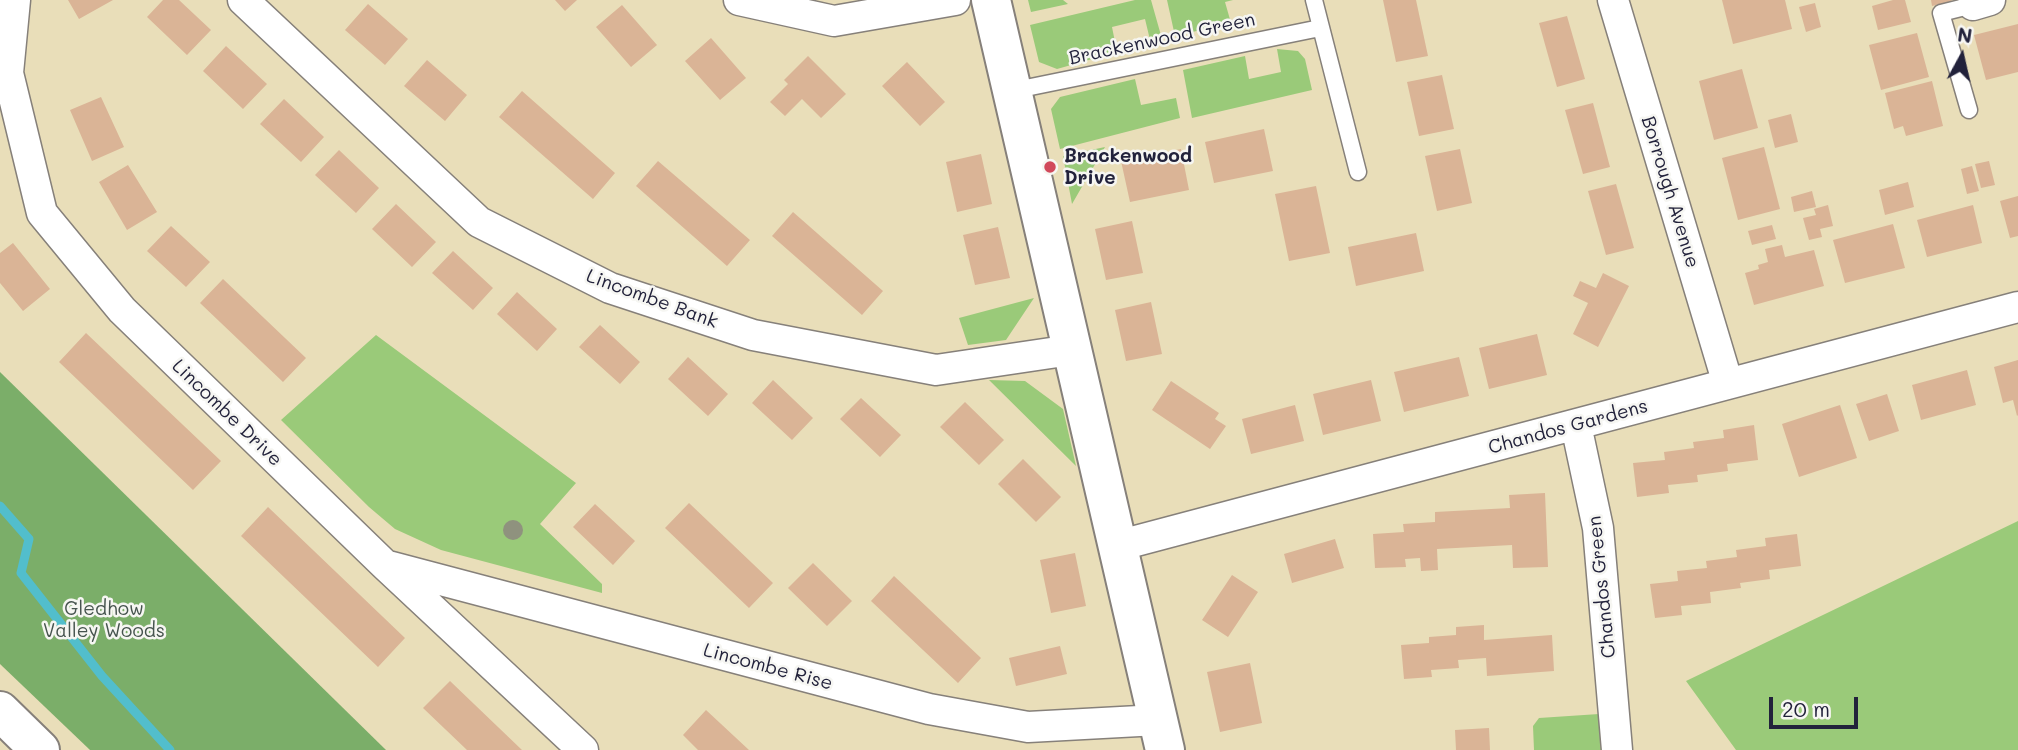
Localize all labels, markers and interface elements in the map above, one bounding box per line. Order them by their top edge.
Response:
street label: Brackenwood Green [1067,8,1257,70]
north arrow [1927,21,1997,91]
text: N [1956,21,1974,48]
street label: Borrough Avenue [1636,113,1704,271]
place label: Brackenwood Drive [1064,145,1192,189]
marker: Brackenwood Drive [1042,159,1058,175]
street label: Lincombe Bank [583,265,721,333]
street label: Lincombe Drive [167,355,287,471]
street label: Chandos Gardens [1486,395,1650,459]
street label: Chandos Green [1583,515,1621,659]
park label: Gledhow Valley Woods [43,598,165,642]
street label: Lincombe Rise [701,639,835,695]
scale bar [1773,684,1862,728]
text: 20 m [1782,695,1830,722]

